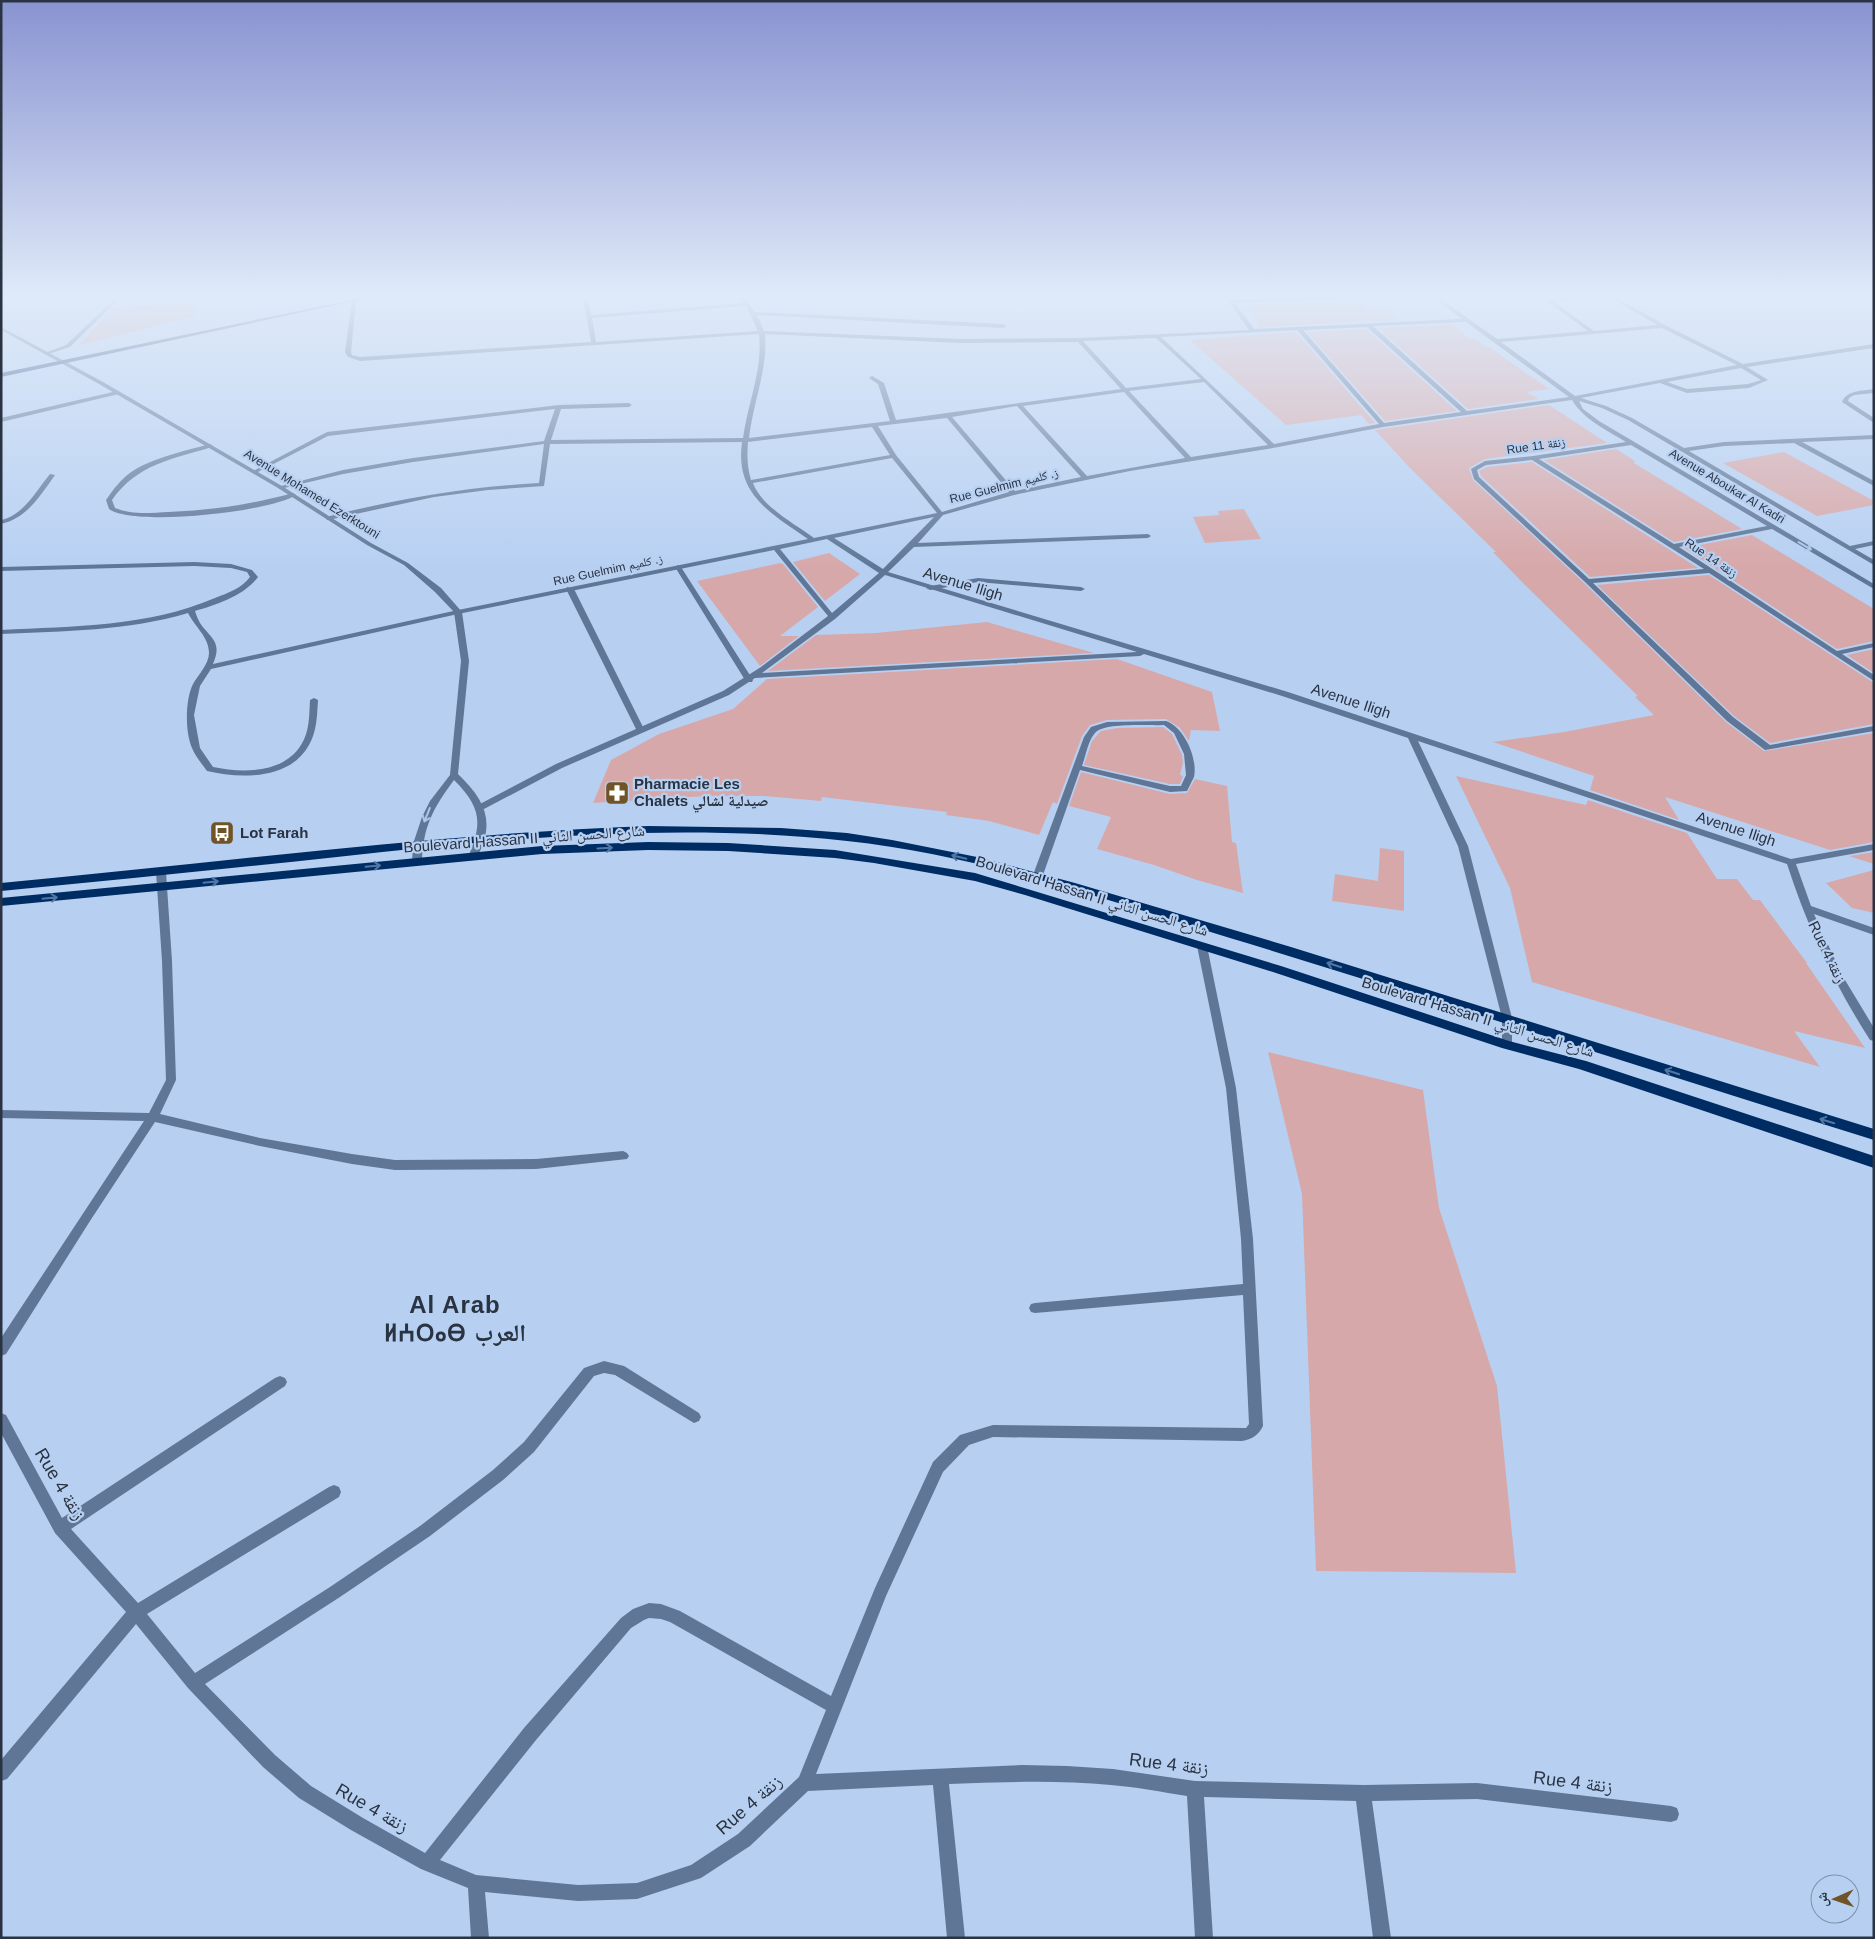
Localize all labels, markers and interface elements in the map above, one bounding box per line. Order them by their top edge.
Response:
street label: Rue 11 زنقة [1506,435,1567,457]
street label: Avenue Mohamed Ezerktouni [242,446,382,542]
street label: Avenue Aboukar Al Kadri [1667,446,1787,526]
street label: Rue Guelmim ز. كلميم [948,466,1060,507]
street label: Rue 14 زنقة [1682,535,1740,581]
one-way arrow [1798,542,1812,552]
street label: Rue Guelmim ز. كلميم [552,551,665,589]
street label: Avenue Iligh [921,563,1005,604]
street label: Avenue Iligh [1309,680,1393,721]
place label: Pharmacie Les Chalets صيدلية لشالي [634,775,768,813]
pharmacy icon: Pharmacie Les Chalets صيدلية لشالي [604,780,630,806]
one-way arrow [422,807,432,822]
street label: Avenue Iligh [1694,808,1778,849]
bus stop icon: Lot Farah [209,820,235,846]
street label: Boulevard Hassan II شارع الحسن الثاني [403,822,646,859]
place label: Lot Farah [240,824,308,841]
one-way arrow [597,843,613,852]
one-way arrow [952,852,968,861]
street label: Boulevard Hassan II شارع الحسن الثاني [973,852,1210,943]
one-way arrow [365,861,381,871]
one-way arrow [203,877,219,887]
one-way arrow [41,893,57,903]
street label: Rue 4 زنقة [1804,918,1850,986]
one-way arrow [1326,960,1342,969]
street label: Boulevard Hassan II شارع الحسن الثاني [1359,973,1596,1064]
one-way arrow [1665,1067,1680,1076]
one-way arrow [1820,1115,1836,1125]
district label: Al Arab ⵍⵄⵔⴰⴱ العرب [384,1291,526,1347]
street label: Rue 4 زنقة [31,1445,89,1524]
street label: Rue 4 زنقة [1128,1749,1210,1779]
street label: Rue 4 زنقة [1532,1767,1614,1797]
street label: Rue 4 زنقة [712,1771,786,1839]
street label: Rue 4 زنقة [332,1779,412,1837]
north arrow [1810,1874,1860,1924]
text: ش [1814,1892,1831,1907]

